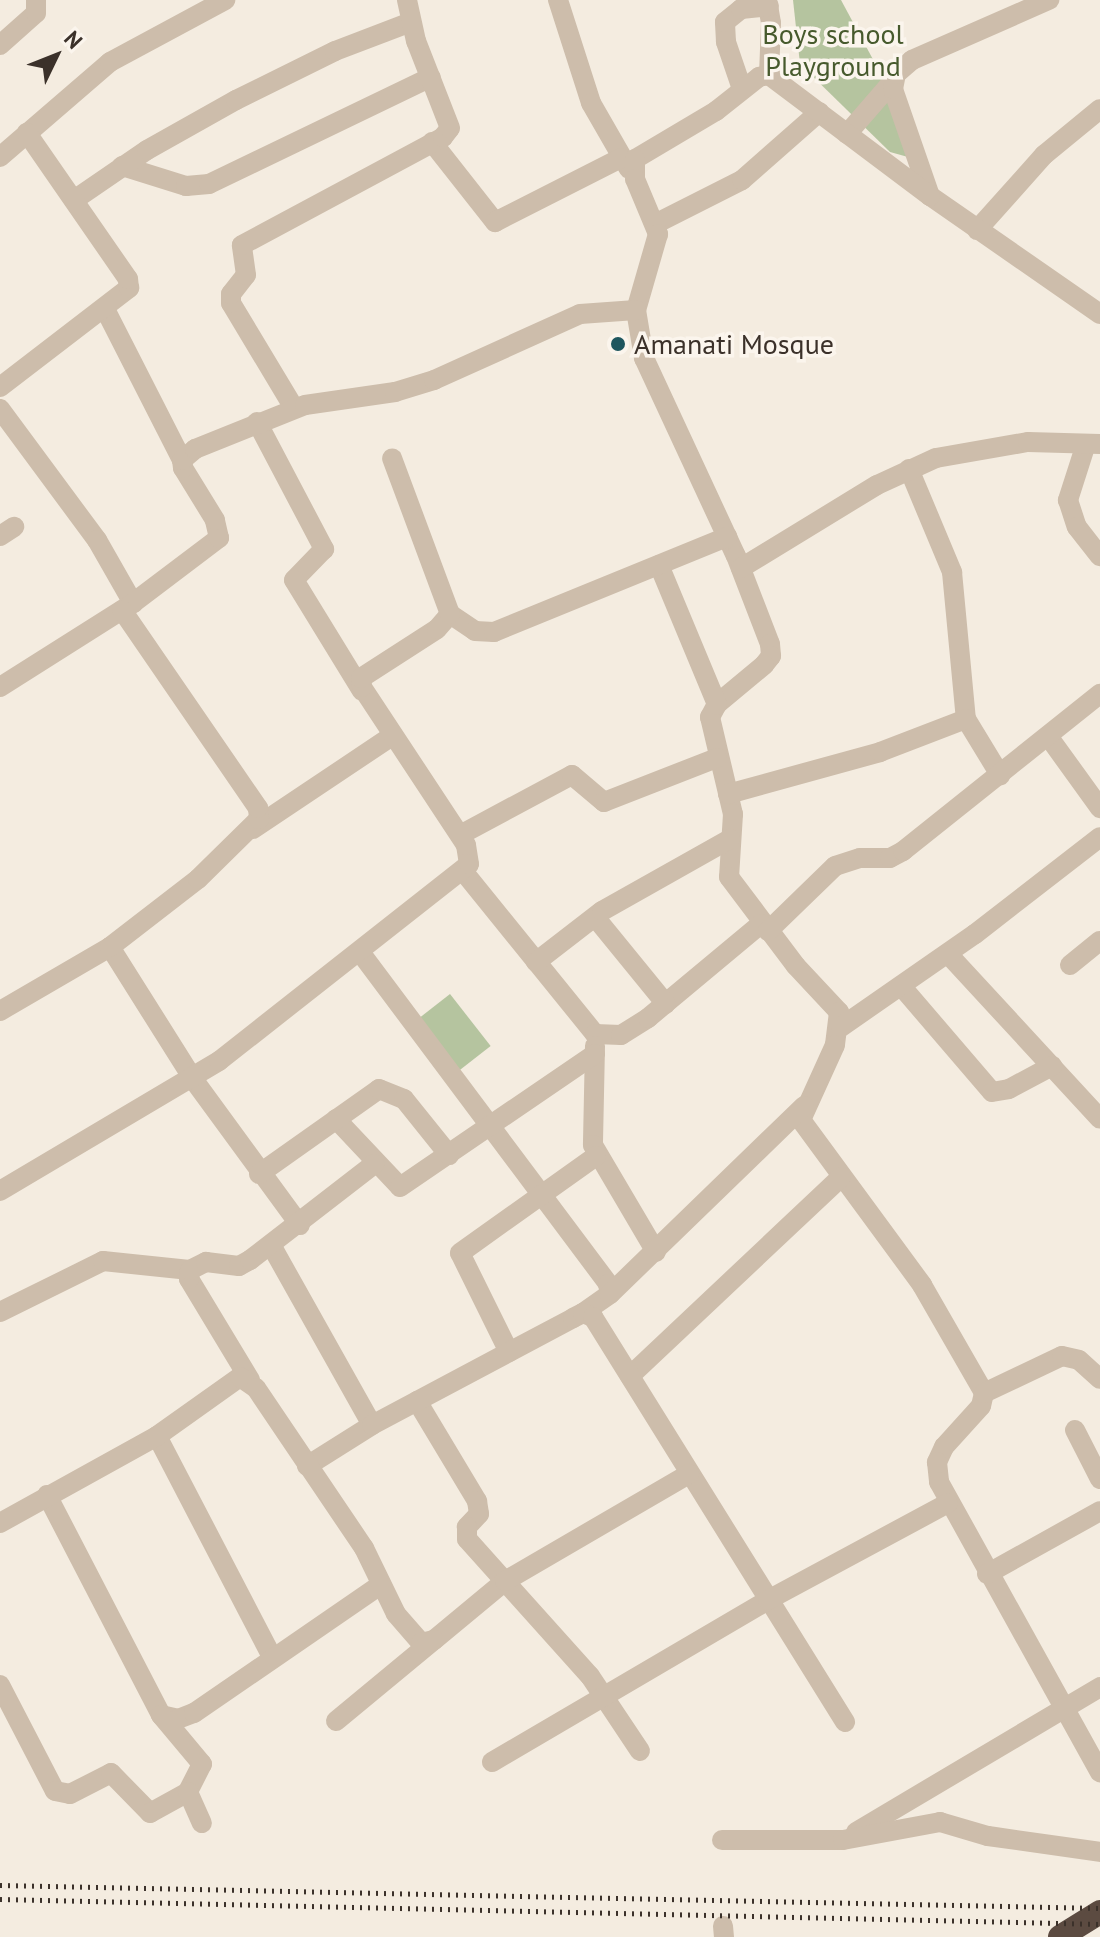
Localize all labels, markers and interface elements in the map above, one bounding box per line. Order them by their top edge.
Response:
north arrow [16,16,96,96]
park label: Boys school Playground [762,17,904,83]
text: N [58,25,89,54]
place label: Amanati Mosque [634,327,834,361]
marker: Amanati Mosque [609,335,627,353]

